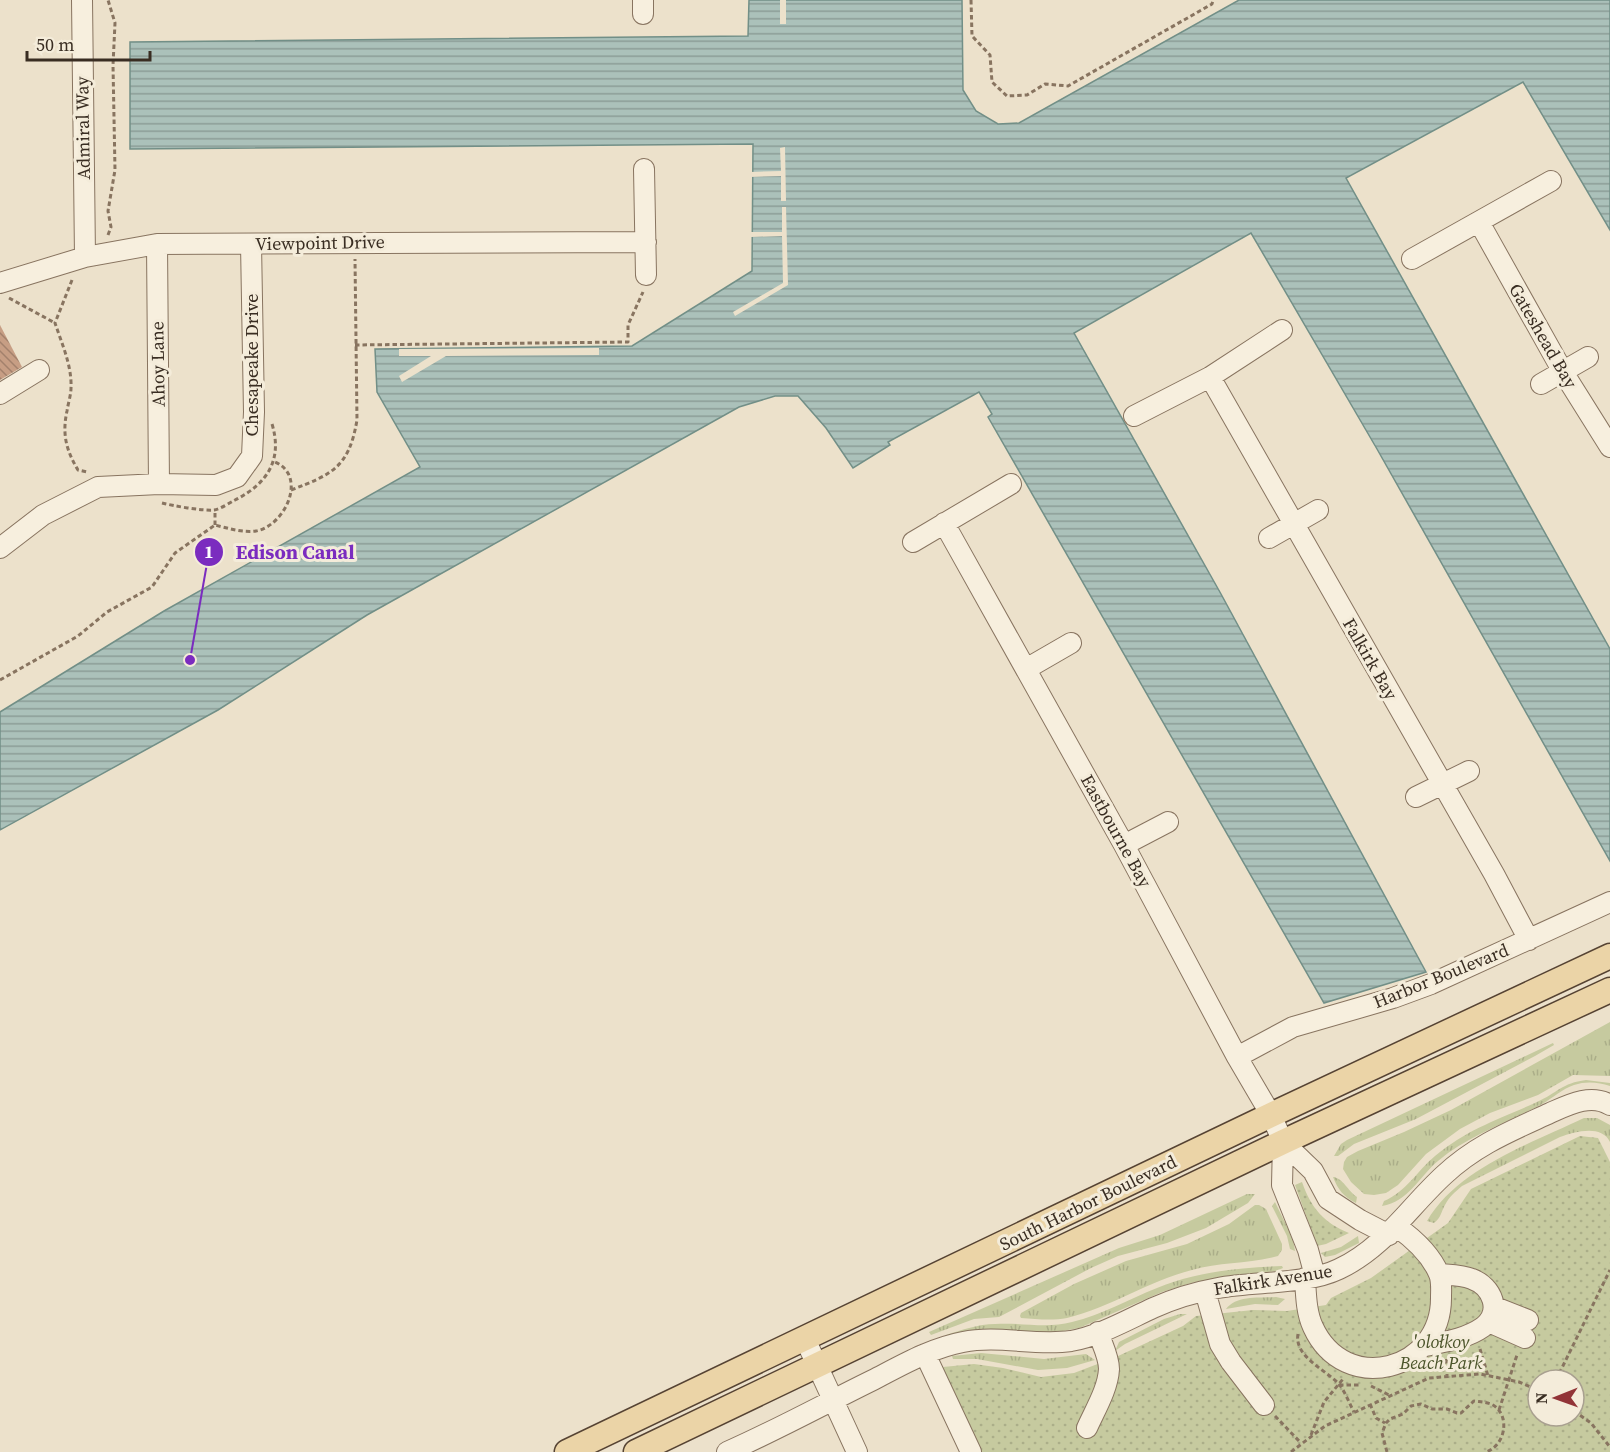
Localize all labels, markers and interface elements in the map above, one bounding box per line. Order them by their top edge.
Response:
scale bar [27,24,150,62]
text: 50 m [36,32,74,57]
street label: Admiral Way [69,75,96,180]
street label: Viewpoint Drive [255,229,385,256]
street label: Gateshead Bay [1503,279,1584,393]
street label: Chesapeake Drive [239,294,264,436]
street label: Ahoy Lane [144,321,171,407]
callout: Edison Canal [194,533,367,571]
text: Edison Canal [235,538,355,566]
text: 1 [204,539,214,564]
street label: Falkirk Bay [1337,613,1404,705]
street label: Eastbourne Bay [1075,770,1158,892]
street label: Harbor Boulevard [1369,937,1512,1014]
street label: South Harbor Boulevard [995,1149,1180,1256]
street label: Falkirk Avenue [1212,1258,1334,1301]
park label: 'olołkoy Beach Park [1399,1329,1483,1375]
north arrow [1526,1368,1586,1428]
text: N [1530,1392,1552,1404]

